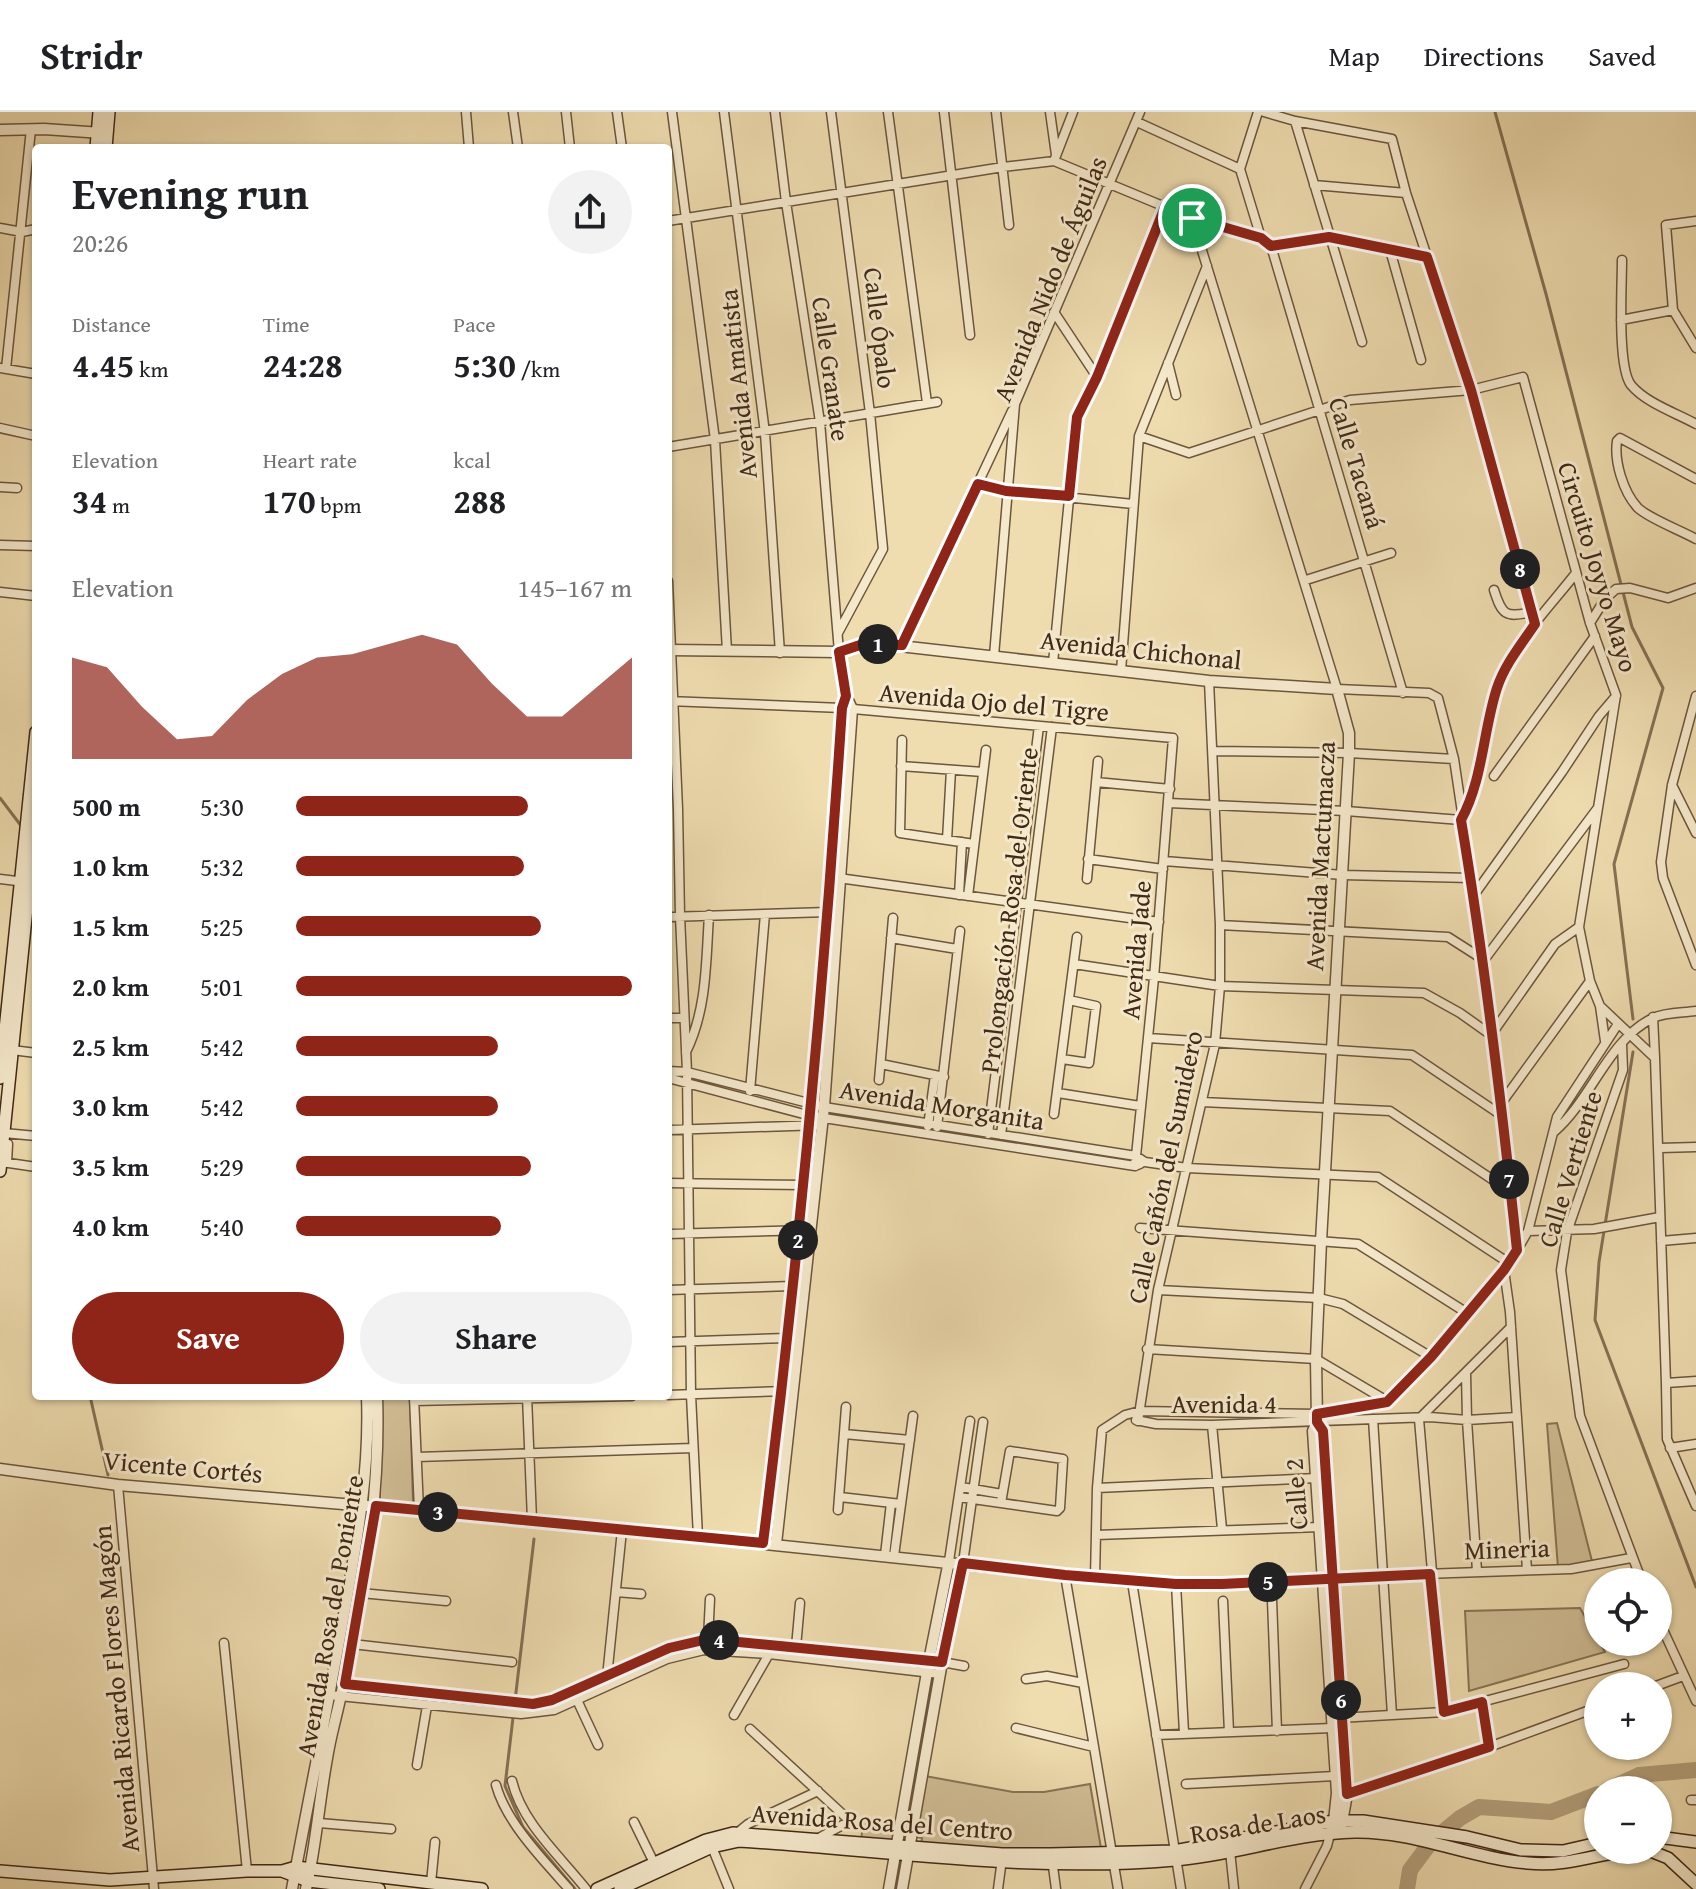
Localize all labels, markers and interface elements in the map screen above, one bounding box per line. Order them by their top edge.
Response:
text: Stridr [40,27,143,83]
text: Map [1328,35,1380,76]
text: Directions [1424,35,1544,76]
text: Saved [1588,35,1656,76]
street label: Avenida Nido de Águilas [982,150,1117,407]
text: Evening run [72,161,309,225]
button: share [548,170,632,254]
pin [1158,184,1226,252]
icon: arrive [1170,196,1214,240]
text: 20:26 [72,223,128,262]
street label: Calle Ópalo [854,265,907,391]
street label: Avenida Amatista [708,287,767,481]
street label: Calle Granate [802,294,861,444]
text: Distance [72,308,151,340]
text: Time [263,308,309,340]
text: Pace [453,308,496,340]
text: 4.45 [72,340,134,389]
text: 24:28 [263,340,343,389]
text: 5:30 [453,340,516,389]
text: km [134,353,168,385]
text: /km [516,353,560,385]
street label: Calle Tacaná [1319,392,1396,534]
text: Elevation [72,444,158,476]
text: Heart rate [263,444,357,476]
text: kcal [453,444,491,476]
street label: Circuito Joyyo Mayo [1548,457,1649,677]
text: 34 [72,476,107,525]
text: 170 [263,476,316,525]
text: 288 [453,476,506,525]
text: m [107,489,130,521]
text: bpm [316,489,362,521]
pin: 8 [1500,549,1540,589]
text: 8 [1514,553,1526,585]
text: Elevation [72,568,174,607]
text: 145–167 m [518,568,632,607]
street label: Avenida Chichonal [1039,620,1244,679]
pin: 1 [858,624,898,664]
text: 1 [872,628,884,660]
street label: Avenida Ojo del Tigre [877,672,1111,731]
street label: Avenida Mactumacza [1294,739,1345,972]
street label: Prolongación Rosa del Oriente [969,745,1048,1075]
text: 500 m [72,787,140,826]
text: 5:30 [200,787,244,826]
text: 1.0 km [72,847,149,886]
text: 5:32 [200,847,244,886]
street label: Avenida Jade [1110,879,1161,1021]
text: 1.5 km [72,907,149,946]
text: 5:25 [200,907,244,946]
text: 2.0 km [72,967,149,1006]
text: 5:01 [200,967,244,1006]
text: 2.5 km [72,1027,149,1066]
text: 5:42 [200,1027,244,1066]
street label: Calle Cañón del Sumidero [1117,1027,1212,1307]
street label: Avenida Morganita [837,1069,1048,1140]
street label: Calle Vertiente [1527,1086,1612,1252]
text: 3.0 km [72,1087,149,1126]
text: 5:42 [200,1087,244,1126]
text: 3.5 km [72,1147,149,1186]
text: 5:29 [200,1147,244,1186]
pin: 7 [1489,1159,1529,1199]
text: 7 [1503,1163,1515,1195]
text: 4.0 km [72,1207,149,1246]
text: 5:40 [200,1207,244,1246]
pin: 2 [778,1220,818,1260]
text: 2 [792,1224,804,1256]
button: Save [72,1292,344,1384]
button: Share [360,1292,632,1384]
street label: Avenida 4 [1171,1384,1277,1423]
street label: Vicente Cortés [102,1440,264,1493]
street label: Calle 2 [1274,1457,1317,1531]
street label: Avenida Rosa del Poniente [285,1472,374,1760]
pin: 3 [418,1492,458,1532]
text: 3 [432,1496,444,1528]
street label: Avenida Ricardo Flores Magón [82,1523,149,1854]
street label: Mineria [1463,1527,1551,1569]
pin: 5 [1248,1562,1288,1602]
text: 5 [1262,1566,1274,1598]
map controls [1584,1568,1672,1864]
button: locate [1584,1568,1672,1656]
pin: 4 [699,1620,739,1660]
text: 4 [713,1624,725,1656]
button: + [1584,1672,1672,1760]
pin: 6 [1321,1680,1361,1720]
text: 6 [1335,1684,1347,1716]
button: − [1584,1776,1672,1864]
street label: Avenida Rosa del Centro [750,1793,1014,1850]
street label: Rosa de Laos [1187,1794,1329,1853]

